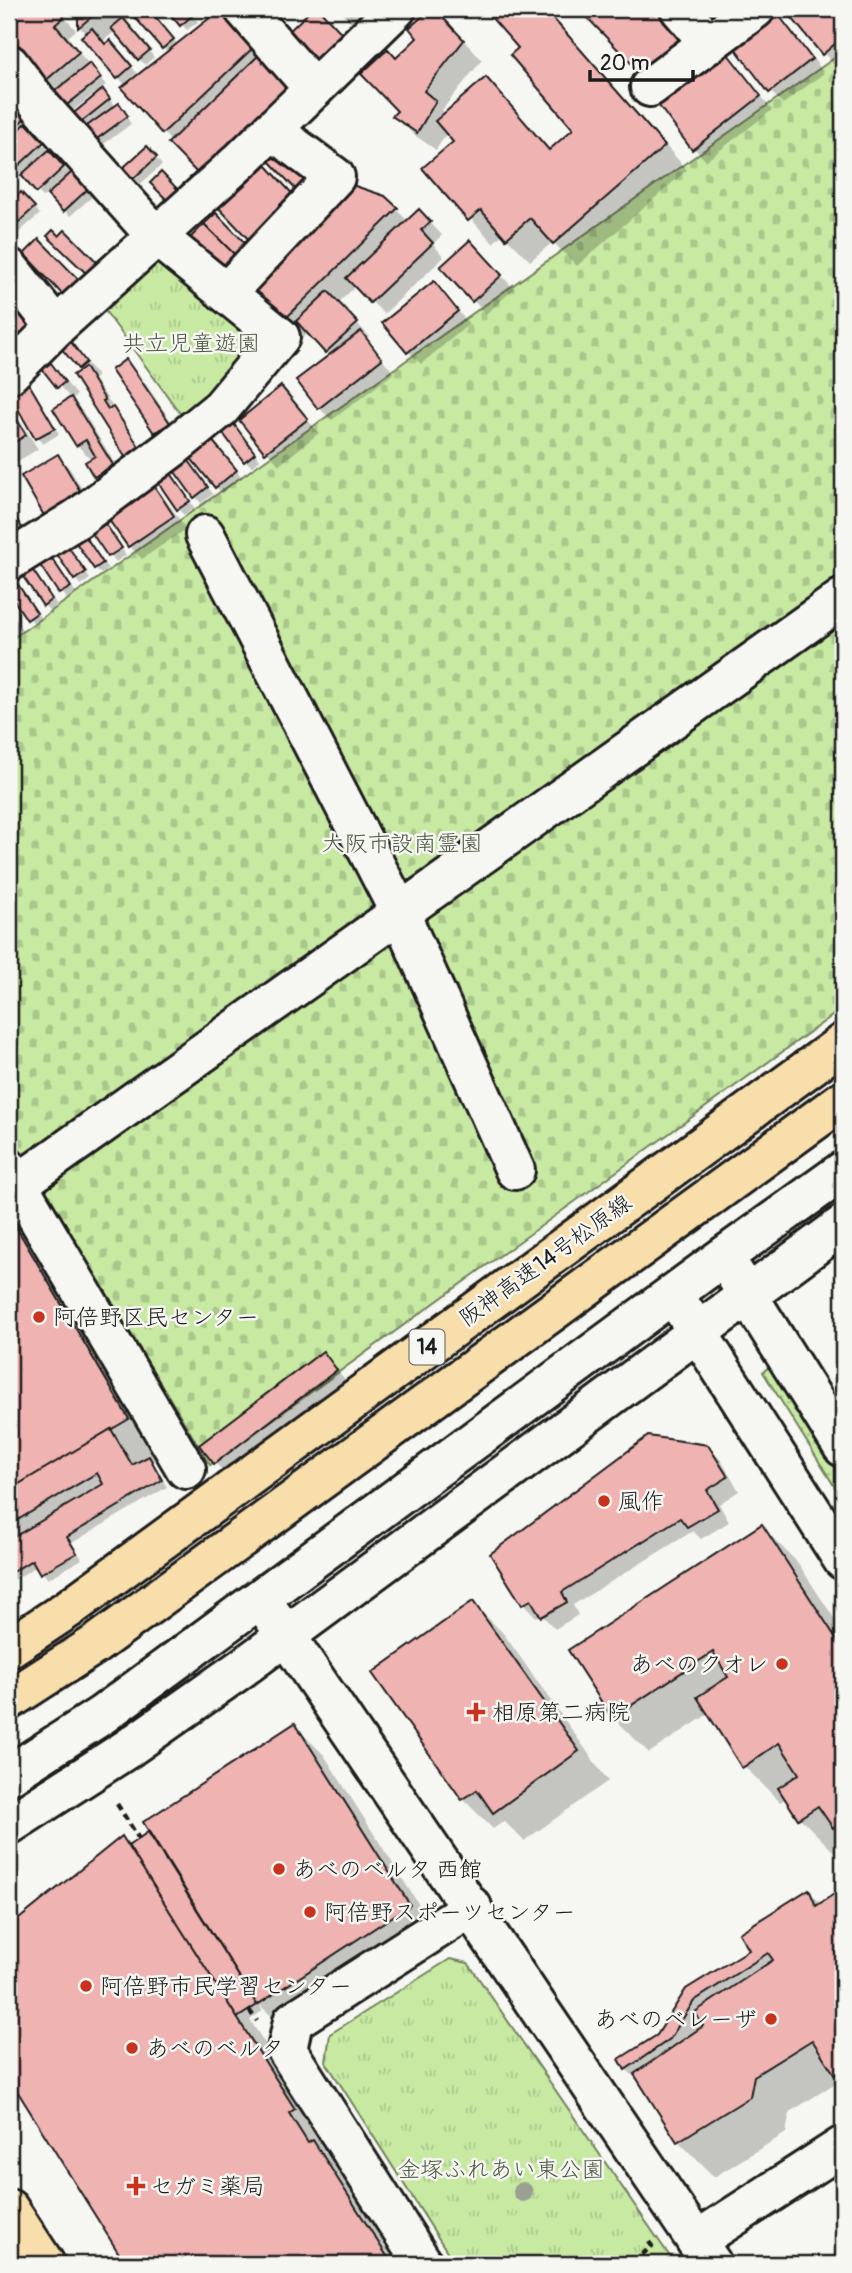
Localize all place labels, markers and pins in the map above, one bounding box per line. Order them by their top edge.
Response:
place label: 阿倍野区民センター [53,1303,259,1332]
marker: 阿倍野区民センター [31,1309,47,1325]
place label: 風作 [618,1487,664,1516]
marker: 風作 [596,1493,612,1509]
place label: あべのクオレ [630,1650,768,1679]
marker: あべのクオレ [774,1656,790,1672]
place label: 相原第二病院 [492,1698,630,1727]
marker: 相原第二病院 [466,1702,486,1722]
place label: あべのベルタ 西館 [293,1855,482,1884]
marker: あべのベルタ 西館 [271,1861,287,1877]
place label: 阿倍野スポーツセンター [324,1898,576,1927]
marker: 阿倍野スポーツセンター [302,1904,318,1920]
place label: 阿倍野市民学習センター [100,1972,352,2001]
marker: 阿倍野市民学習センター [78,1978,94,1994]
place label: あべのベレーザ [594,2005,757,2034]
marker: あべのベレーザ [763,2011,779,2027]
place label: あべのベルタ [146,2034,284,2063]
marker: あべのベルタ [124,2040,140,2056]
place label: セガミ薬局 [150,2172,265,2201]
marker: セガミ薬局 [128,2178,144,2194]

